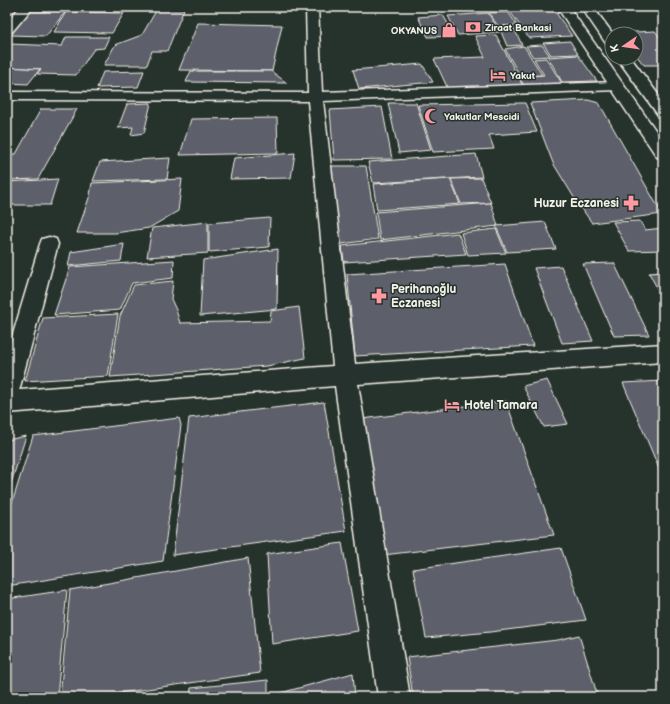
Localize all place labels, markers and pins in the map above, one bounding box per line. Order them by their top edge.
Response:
bank icon: Ziraat Bankasi [464,18,482,36]
shop icon: OKYANUS [440,21,458,39]
place label: Ziraat Bankasi [485,22,551,34]
place label: OKYANUS [391,25,437,37]
hotel icon: Yakut [489,66,507,84]
place label: Yakut [510,70,536,82]
mosque icon: Yakutlar Mescidi [423,107,441,125]
place label: Yakutlar Mescidi [444,111,519,123]
pharmacy icon: Huzur Eczanesi [622,194,640,212]
place label: Huzur Eczanesi [534,196,619,211]
place label: Perihanoğlu Eczanesi [391,282,456,311]
pharmacy icon: Perihanoğlu Eczanesi [370,287,388,305]
hotel icon: Hotel Tamara [443,396,461,414]
place label: Hotel Tamara [464,398,538,413]

